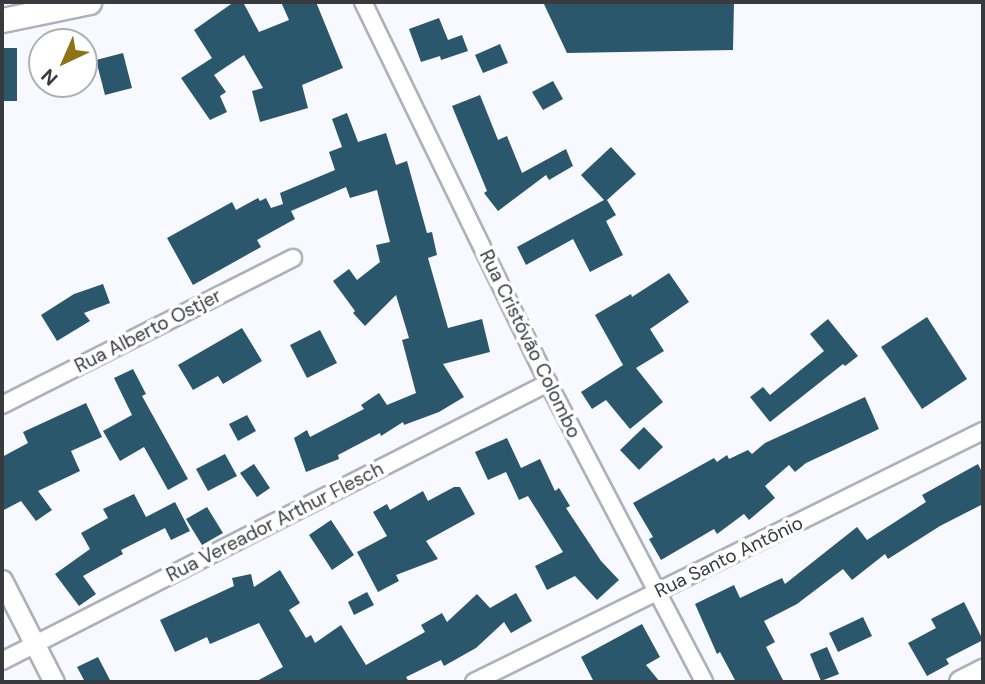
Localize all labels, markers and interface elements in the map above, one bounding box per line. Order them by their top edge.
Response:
north arrow [28,28,98,98]
text: N [36,63,63,91]
street label: Rua Cristóvão Colombo [474,246,586,442]
street label: Rua Alberto Ostjer [71,284,225,378]
street label: Rua Vereador Arthur Flesch [163,457,387,587]
street label: Rua Santo Antônio [651,511,807,603]

